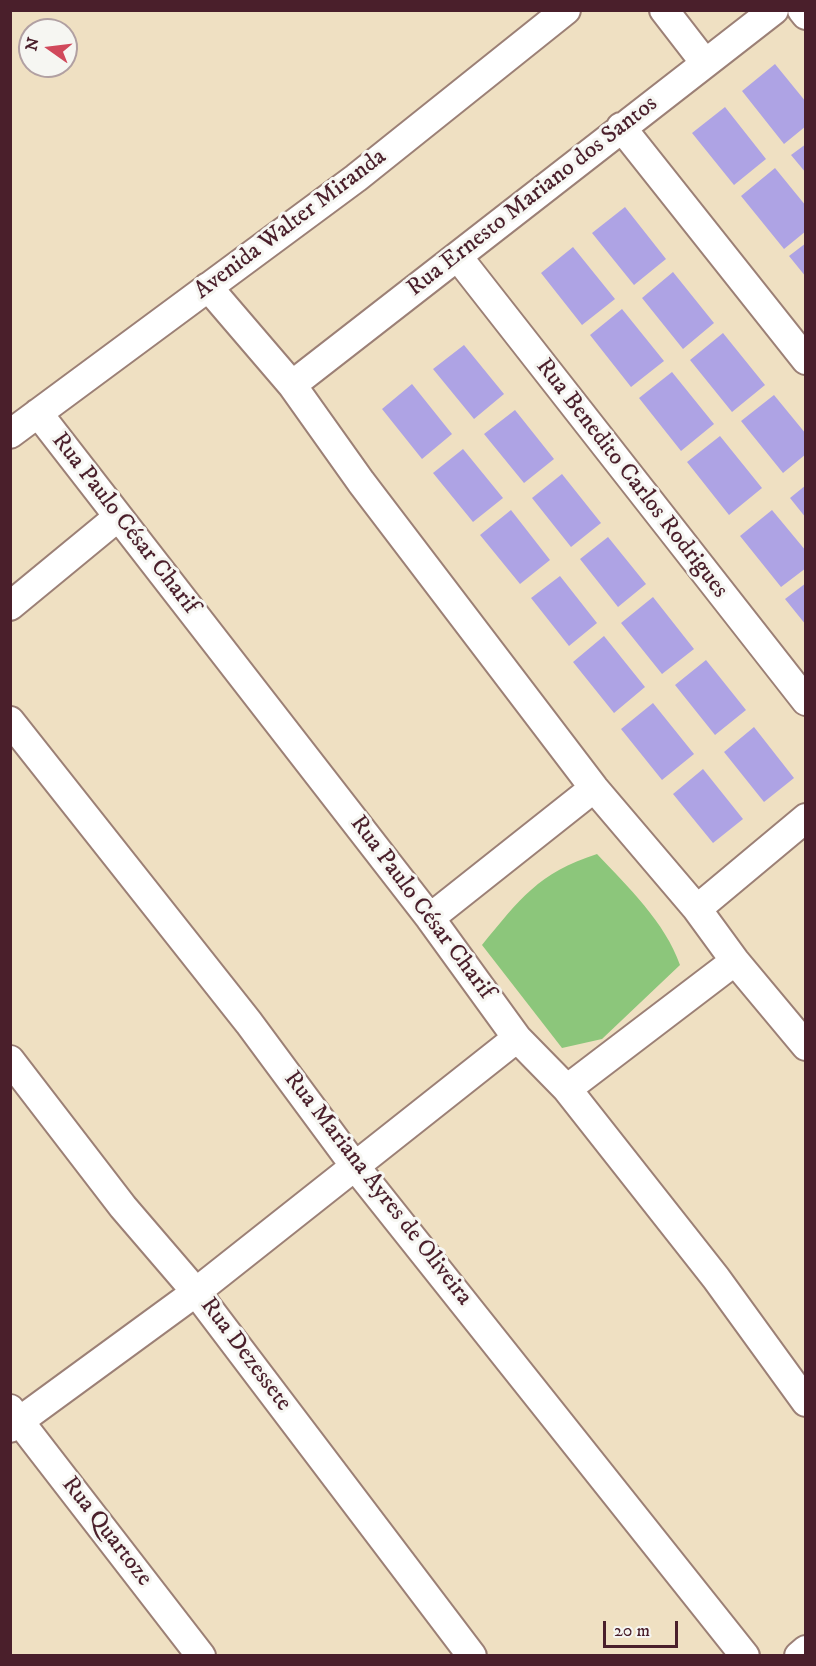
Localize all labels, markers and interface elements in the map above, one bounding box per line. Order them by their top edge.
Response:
north arrow [18,18,78,78]
text: N [21,35,44,53]
street label: Rua Ernesto Mariano dos Santos [402,90,664,304]
street label: Avenida Walter Miranda [189,143,393,307]
street label: Rua Benedito Carlos Rodrigues [529,354,733,604]
street label: Rua Paulo César Charif [44,428,204,620]
street label: Rua Paulo César Charif [343,811,499,1005]
street label: Rua Mariana Ayres de Oliveira [277,1066,477,1312]
street label: Rua Dezessete [193,1293,297,1417]
street label: Rua Quartoze [54,1471,158,1593]
scale bar [606,1609,681,1647]
text: 20 m [614,1620,650,1642]

